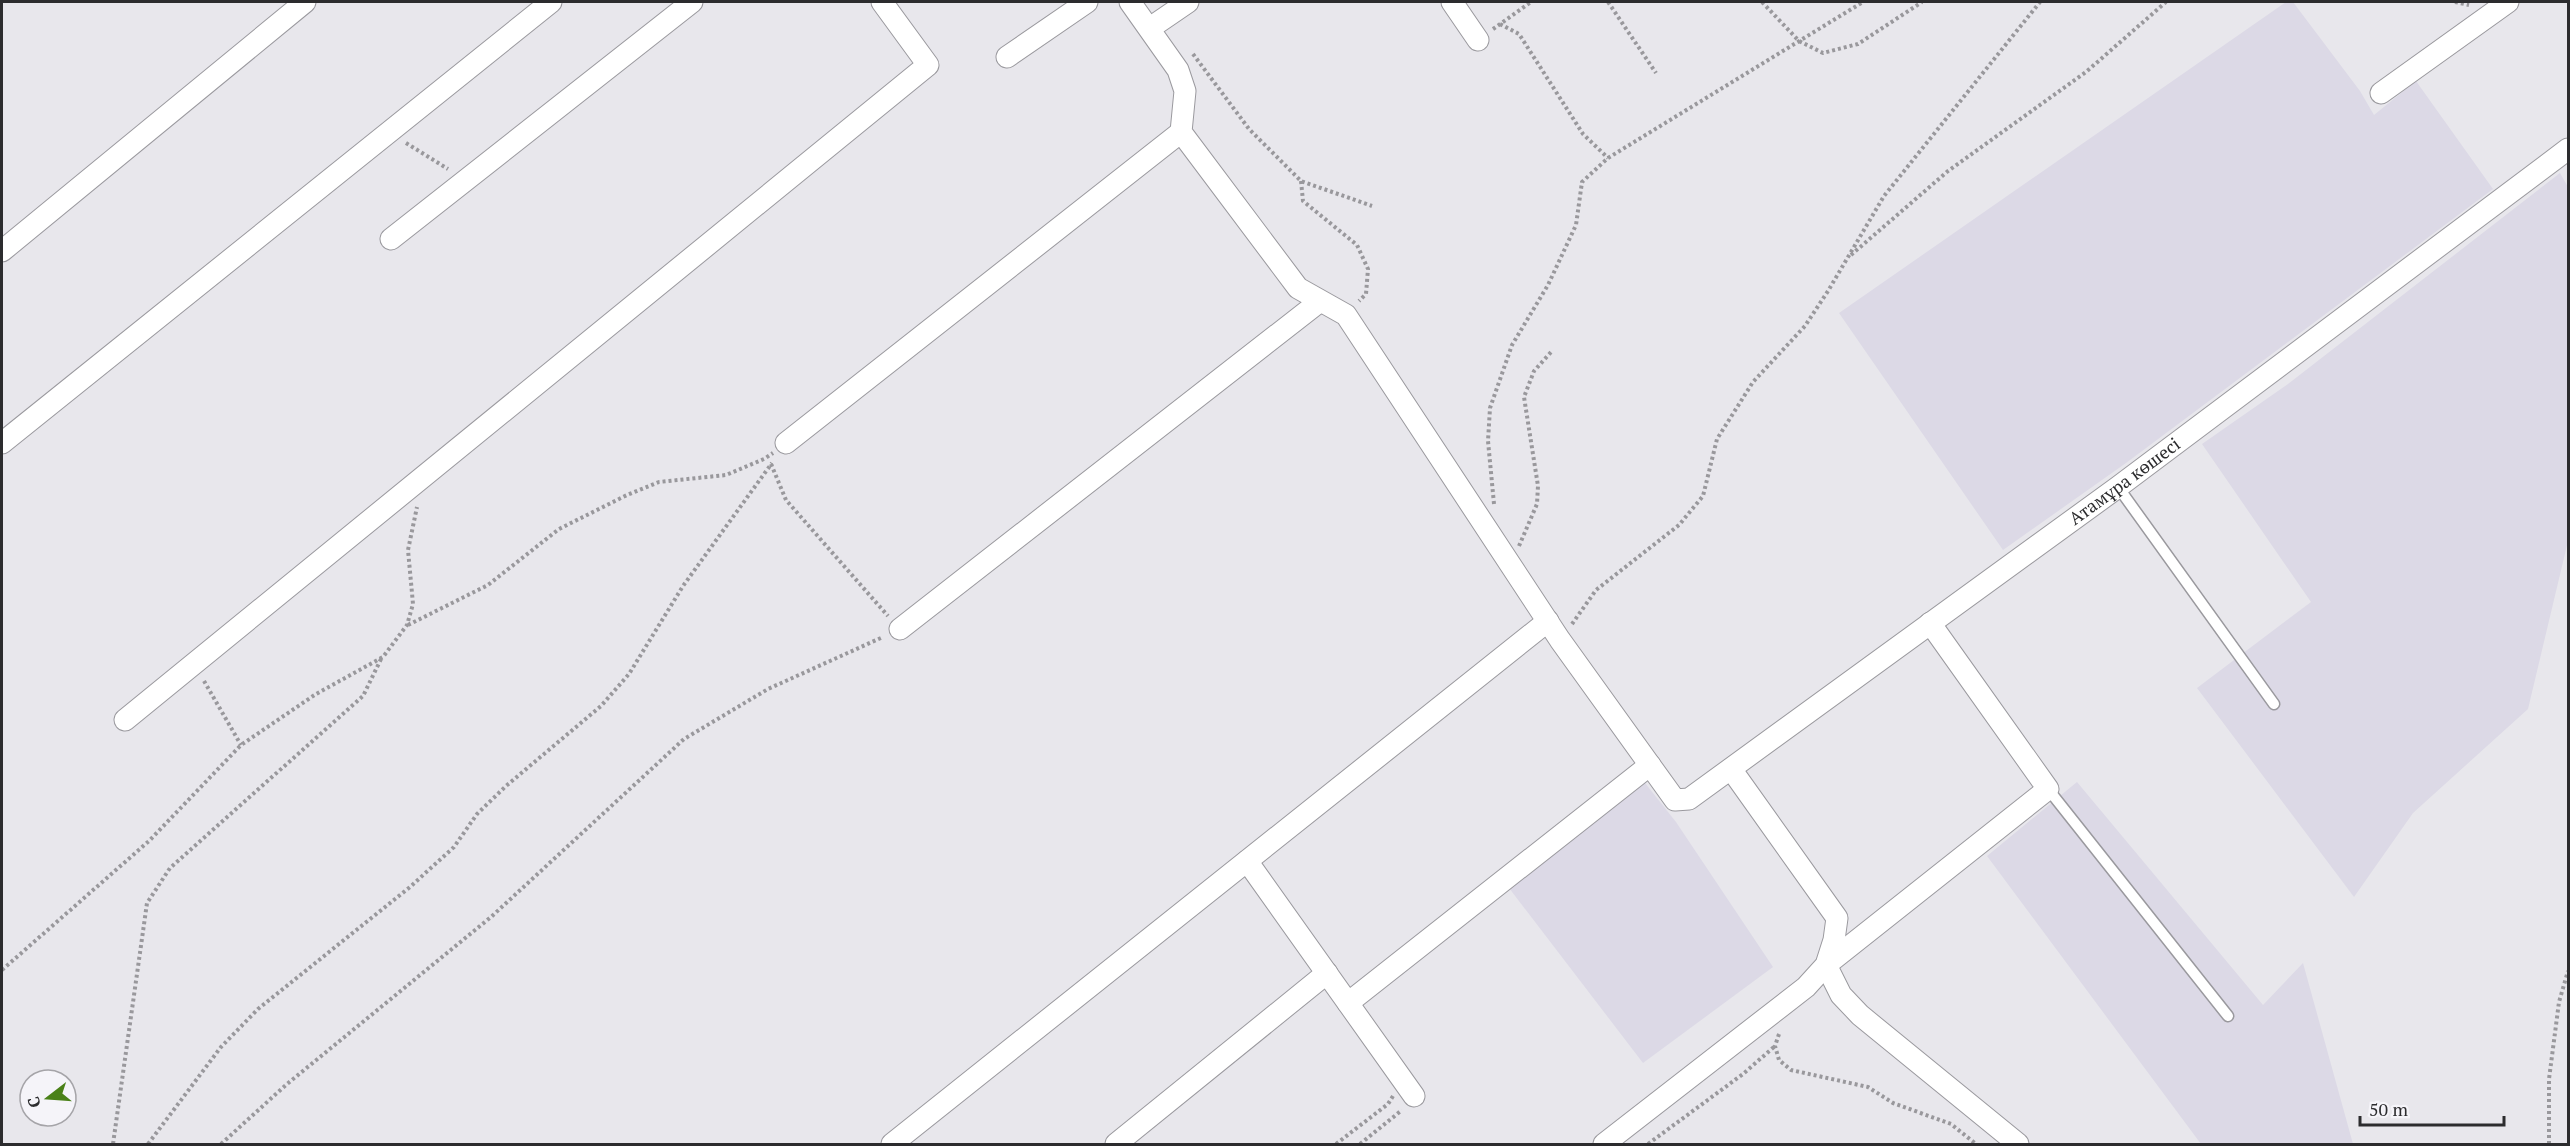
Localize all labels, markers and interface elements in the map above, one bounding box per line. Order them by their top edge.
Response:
street label: Атамұра көшесі [2064,431,2185,530]
north arrow [18,1068,78,1128]
scale bar [2360,1089,2504,1127]
text: С [22,1094,46,1111]
text: 50 m [2369,1097,2409,1121]

